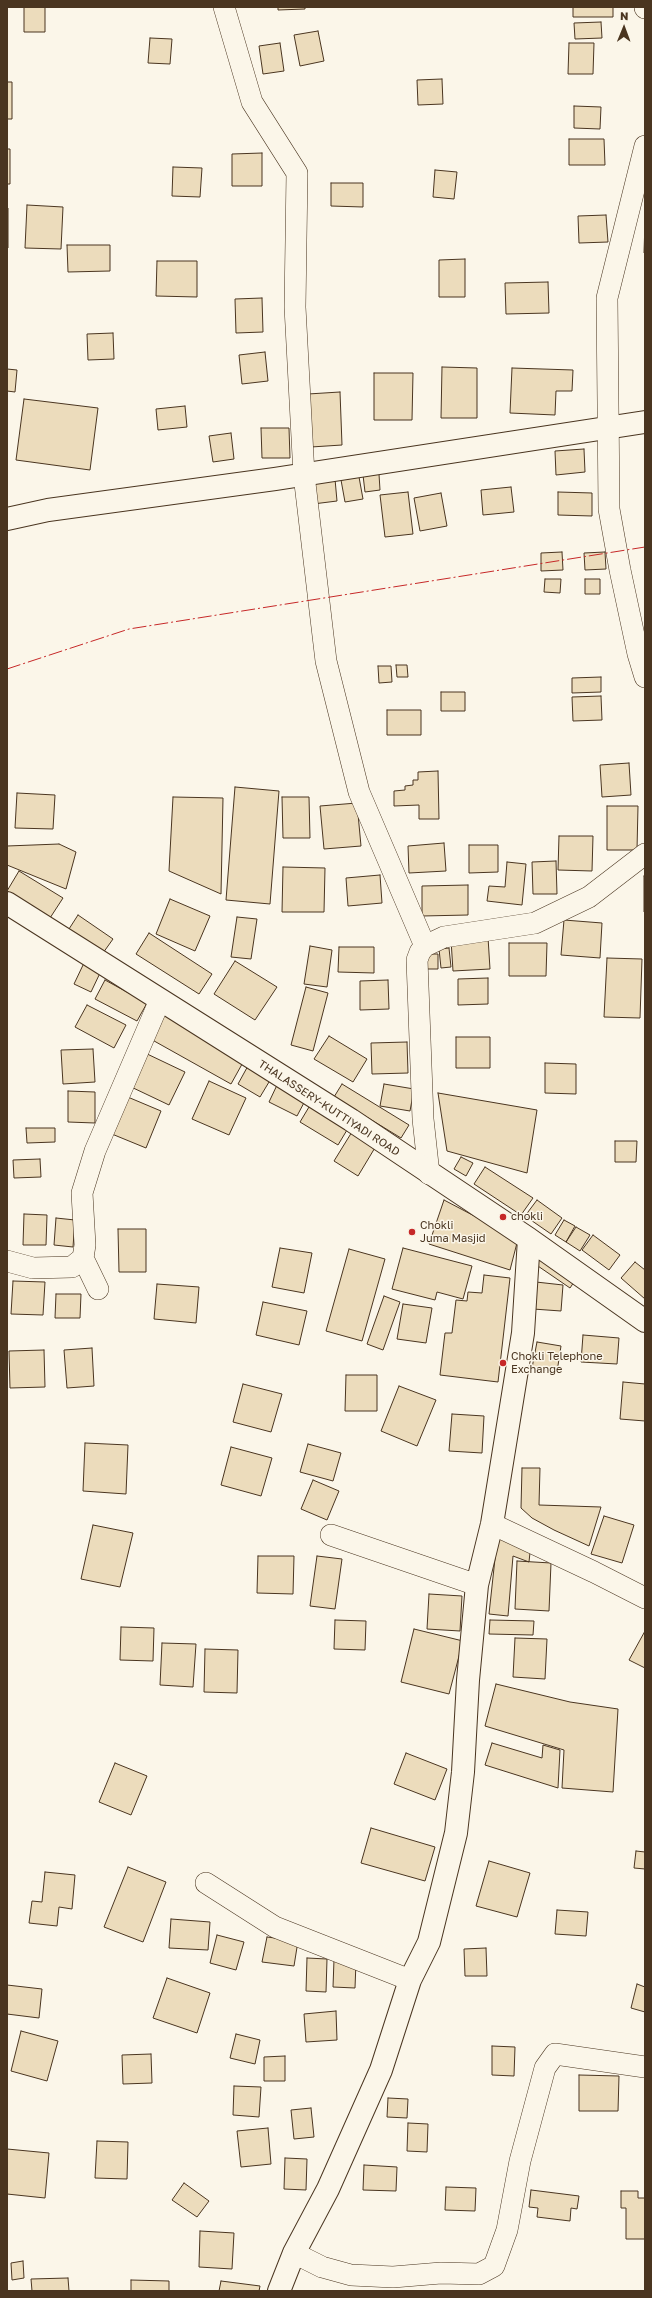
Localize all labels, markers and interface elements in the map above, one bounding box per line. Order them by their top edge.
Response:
north arrow [604,8,644,48]
text: N [620,9,629,22]
street label: THALASSERY-KUTTIYADI ROAD [256,1057,402,1159]
place label: chokli [511,1210,543,1224]
marker: chokli [498,1212,508,1222]
place label: Chokli Juma Masjid [420,1219,486,1245]
marker: Chokli Juma Masjid [407,1227,417,1237]
place label: Chokli Telephone Exchange [511,1350,603,1376]
marker: Chokli Telephone Exchange [498,1358,508,1368]

